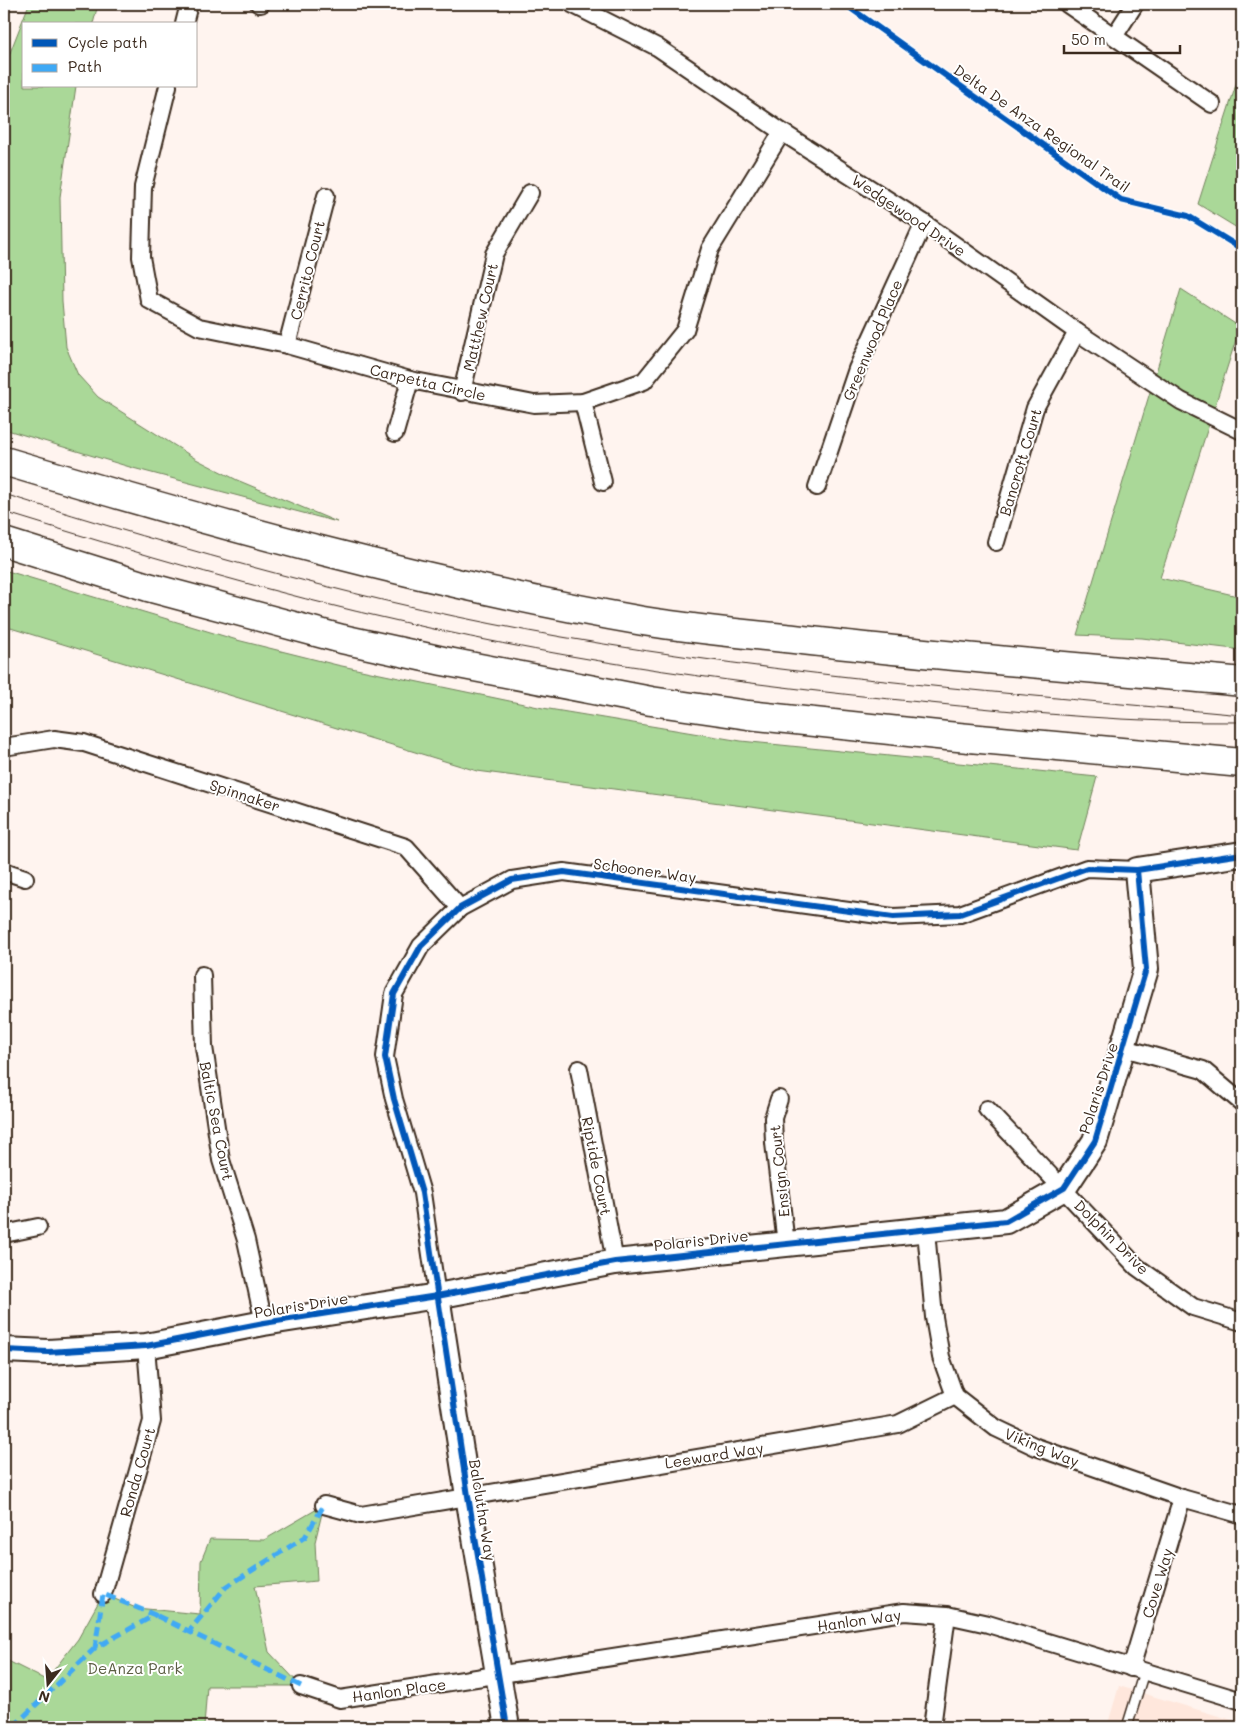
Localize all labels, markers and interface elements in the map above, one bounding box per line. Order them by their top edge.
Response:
legend [22,22,198,88]
scale bar [1064,22,1180,54]
text: 50 m [1071,29,1106,49]
text: Cycle path [68,32,147,52]
text: Path [68,56,102,76]
street label: Delta De Anza Regional Trail [950,59,1134,197]
street label: Wedgewood Drive [848,169,970,261]
street label: Cerrito Court [285,218,329,322]
street label: Matthew Court [458,261,502,373]
street label: Greenwood Place [837,276,907,404]
street label: Carpetta Circle [368,359,488,405]
street label: Bancroft Court [994,406,1046,518]
street label: Spinnaker [207,774,283,816]
street label: Schooner Way [592,853,698,887]
street label: Polaris Drive [1074,1040,1122,1136]
street label: Baltic Sea Court [196,1060,238,1182]
street label: Riptide Court [578,1115,616,1217]
street label: Ensign Court [764,1124,794,1218]
street label: Dolphin Drive [1070,1195,1154,1279]
street label: Polaris Drive [653,1225,749,1255]
street label: Polaris Drive [253,1288,349,1322]
street label: Viking Way [1002,1423,1082,1471]
street label: Ronda Court [115,1425,159,1519]
street label: Leeward Way [663,1437,765,1473]
street label: Balclutha Way [465,1458,501,1562]
street label: Cove Way [1137,1546,1177,1620]
street label: Hanlon Way [816,1604,902,1636]
north arrow [22,1658,72,1708]
park label: DeAnza Park [88,1658,182,1678]
street label: Hanlon Place [351,1674,447,1706]
text: N [36,1686,52,1708]

